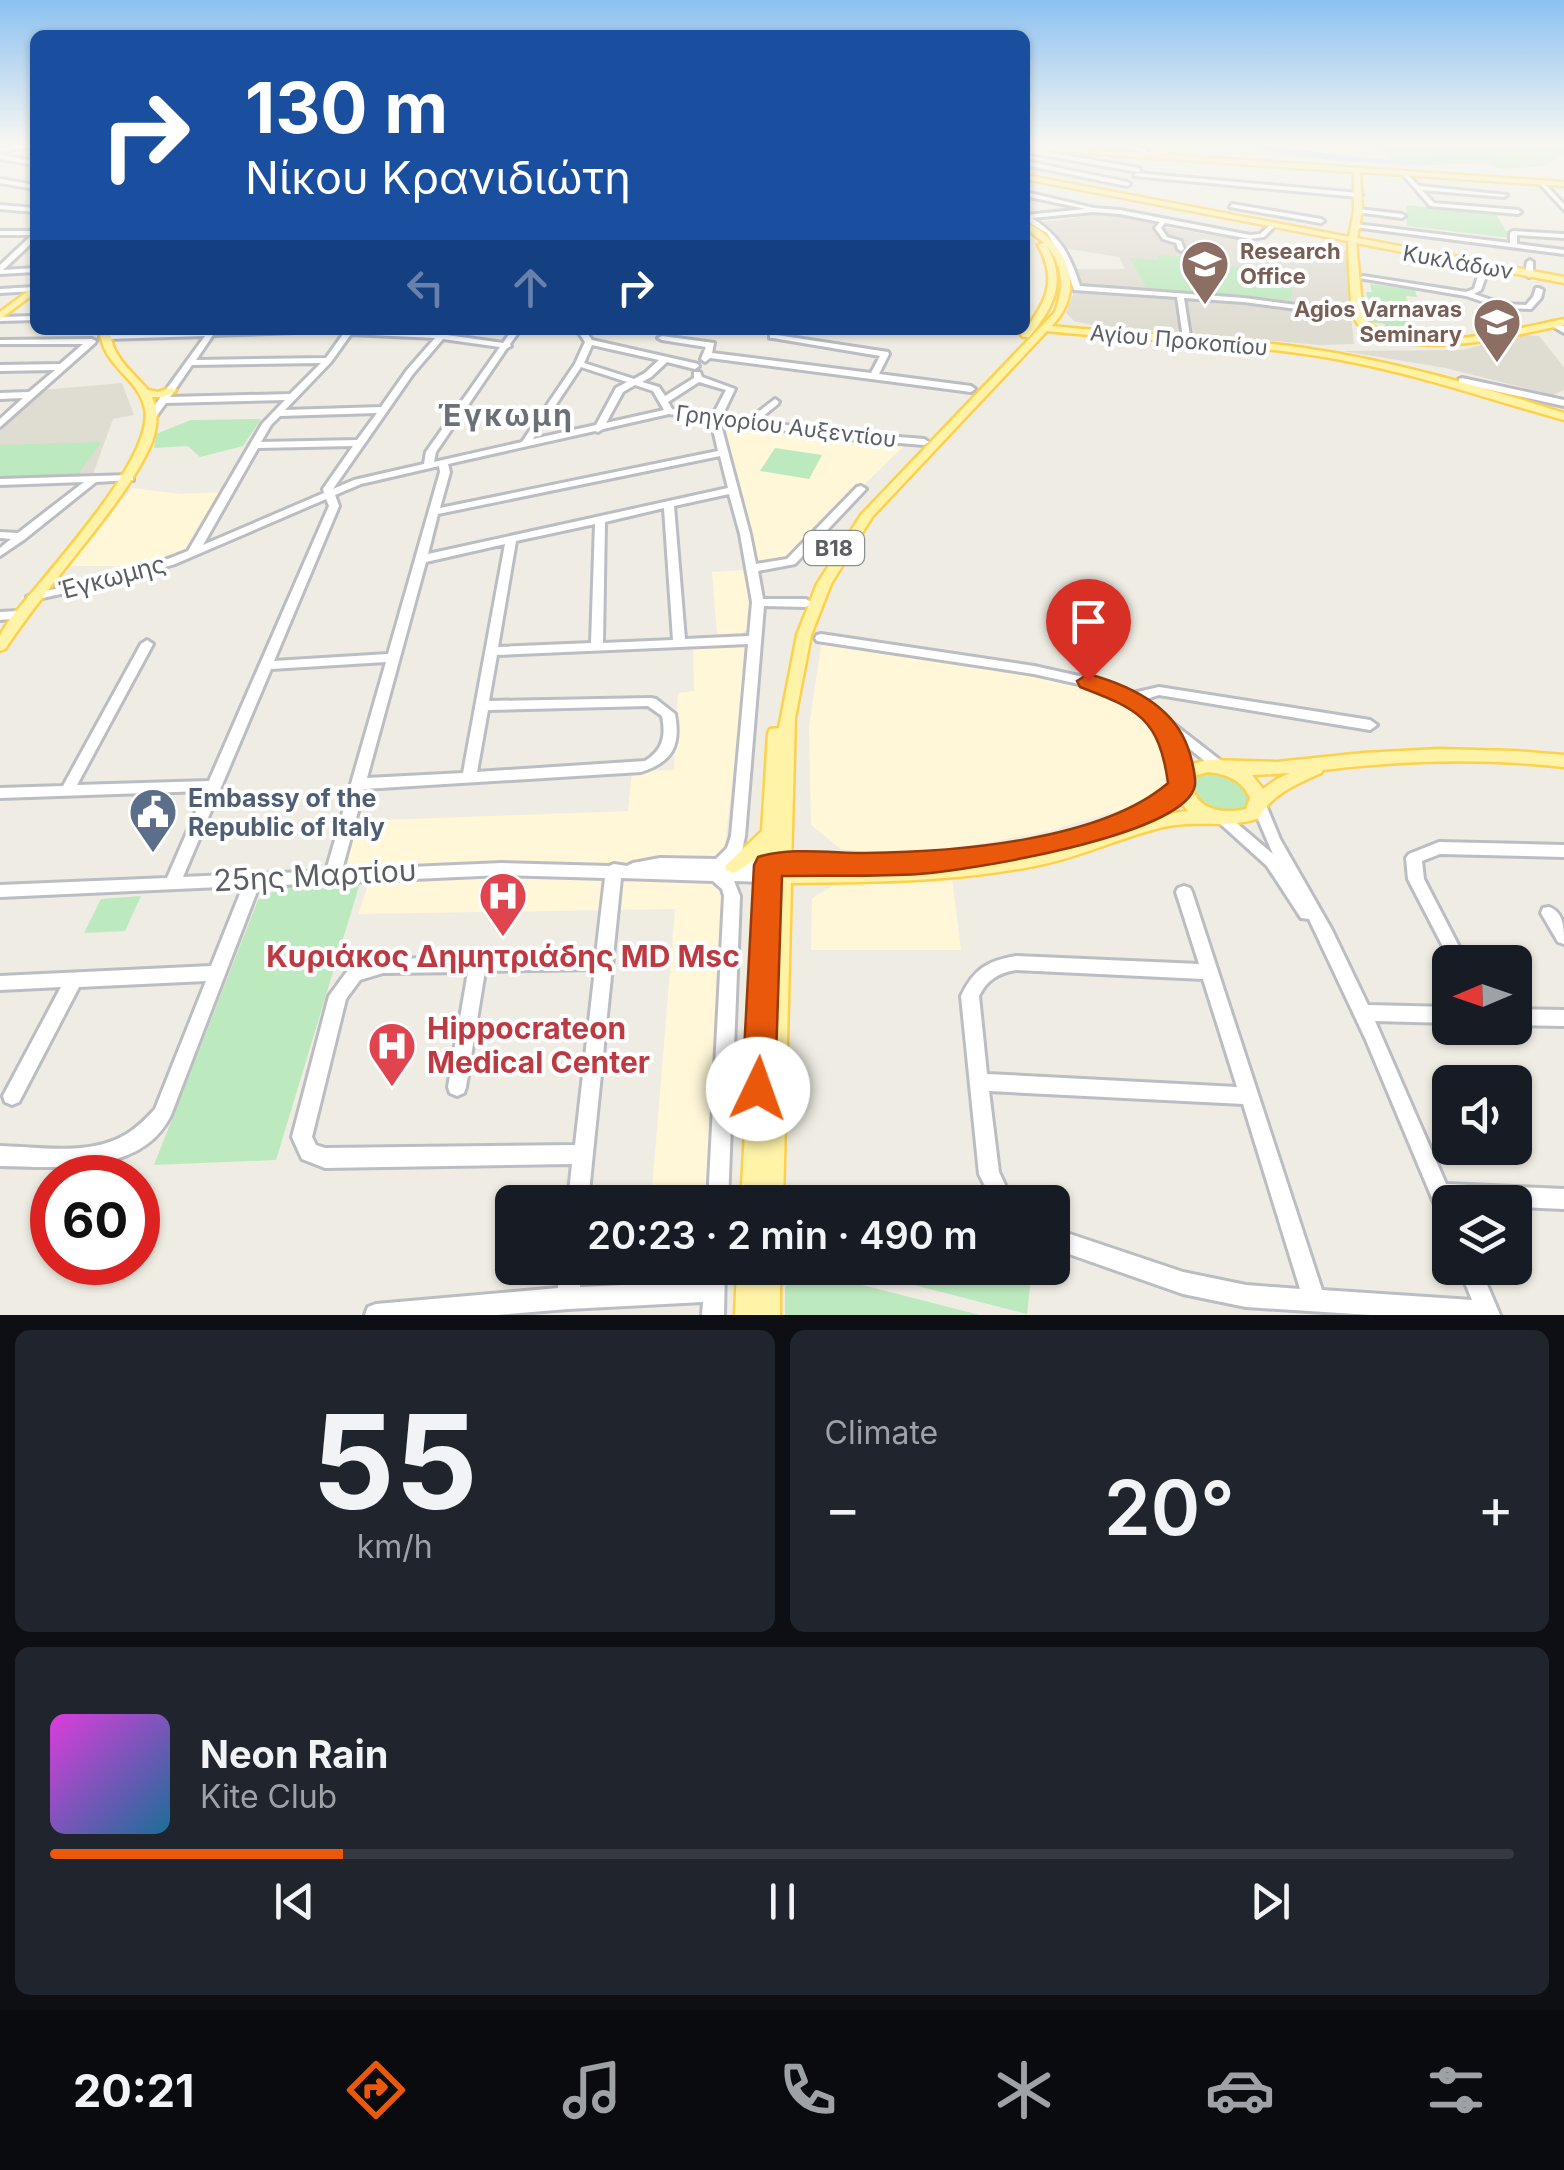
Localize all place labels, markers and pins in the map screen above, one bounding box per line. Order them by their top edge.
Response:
school or university icon: Research Office [1179,238,1231,306]
place label: Research Office [1240,238,1341,289]
place label: Agios Varnavas Seminary [1294,296,1462,347]
school or university icon: Agios Varnavas Seminary [1471,296,1523,364]
pin [1046,579,1131,682]
place label: Embassy of the Republic of Italy [188,783,385,842]
public building icon: Embassy of the Republic of Italy [127,786,179,854]
hospital icon: Κυριάκος Δημητριάδης MD Msc [477,870,529,938]
place label: Κυριάκος Δημητριάδης MD Msc [266,938,740,974]
place label: Hippocrateon Medical Center [427,1010,650,1080]
hospital icon: Hippocrateon Medical Center [366,1020,418,1088]

